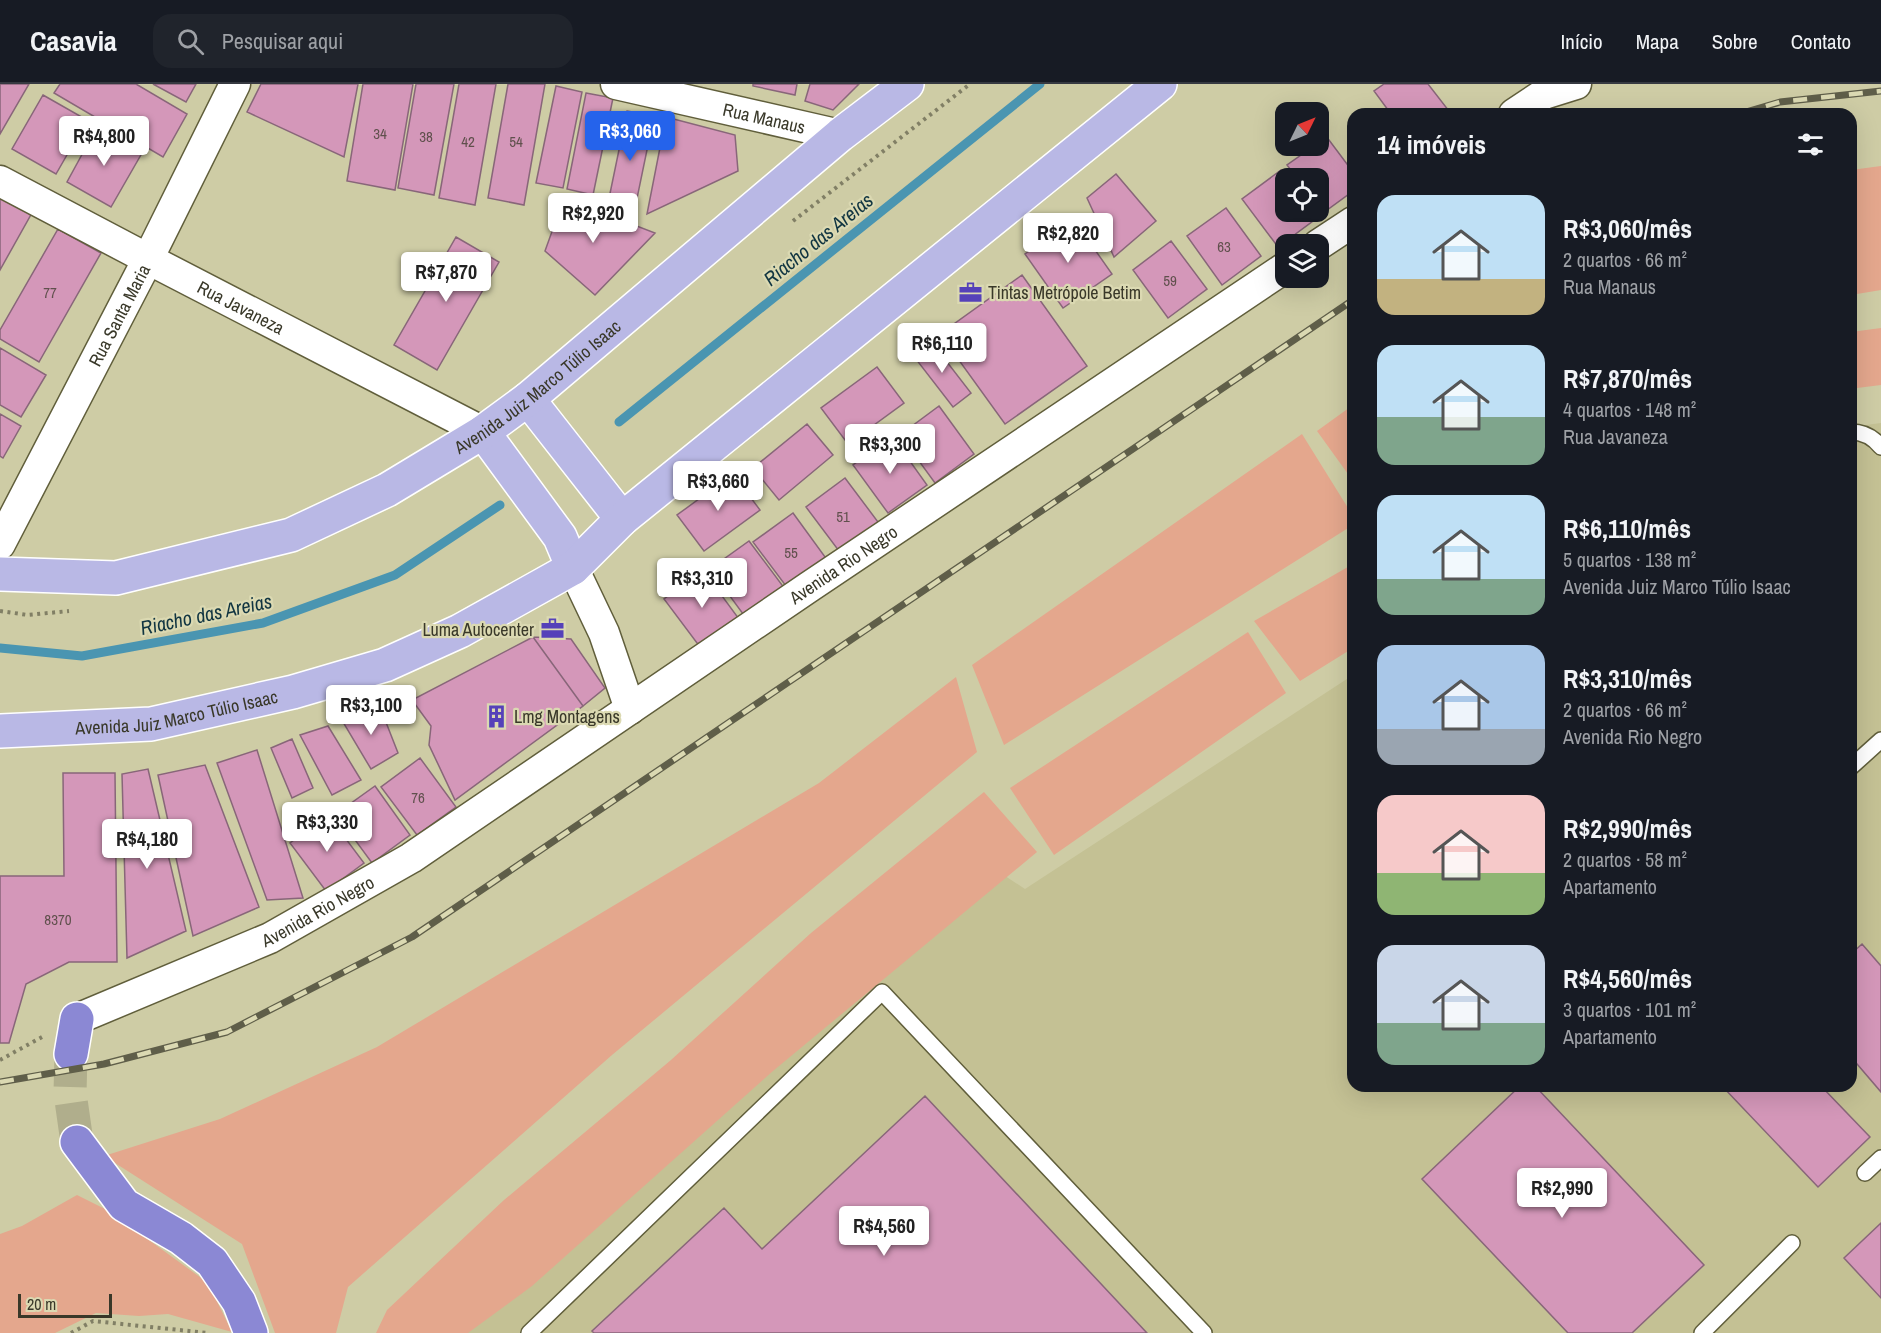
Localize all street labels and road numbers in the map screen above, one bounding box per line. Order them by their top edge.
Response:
street label: Rua Manaus [721,96,808,139]
street label: Rua Santa Maria [82,260,156,370]
street label: Rua Javaneza [193,274,289,340]
street label: Avenida Juiz Marco Túlio Isaac [448,314,626,460]
street label: Avenida Rio Negro [783,519,902,610]
street label: Avenida Juiz Marco Túlio Isaac [74,683,280,740]
street label: Avenida Rio Negro [257,869,378,953]

